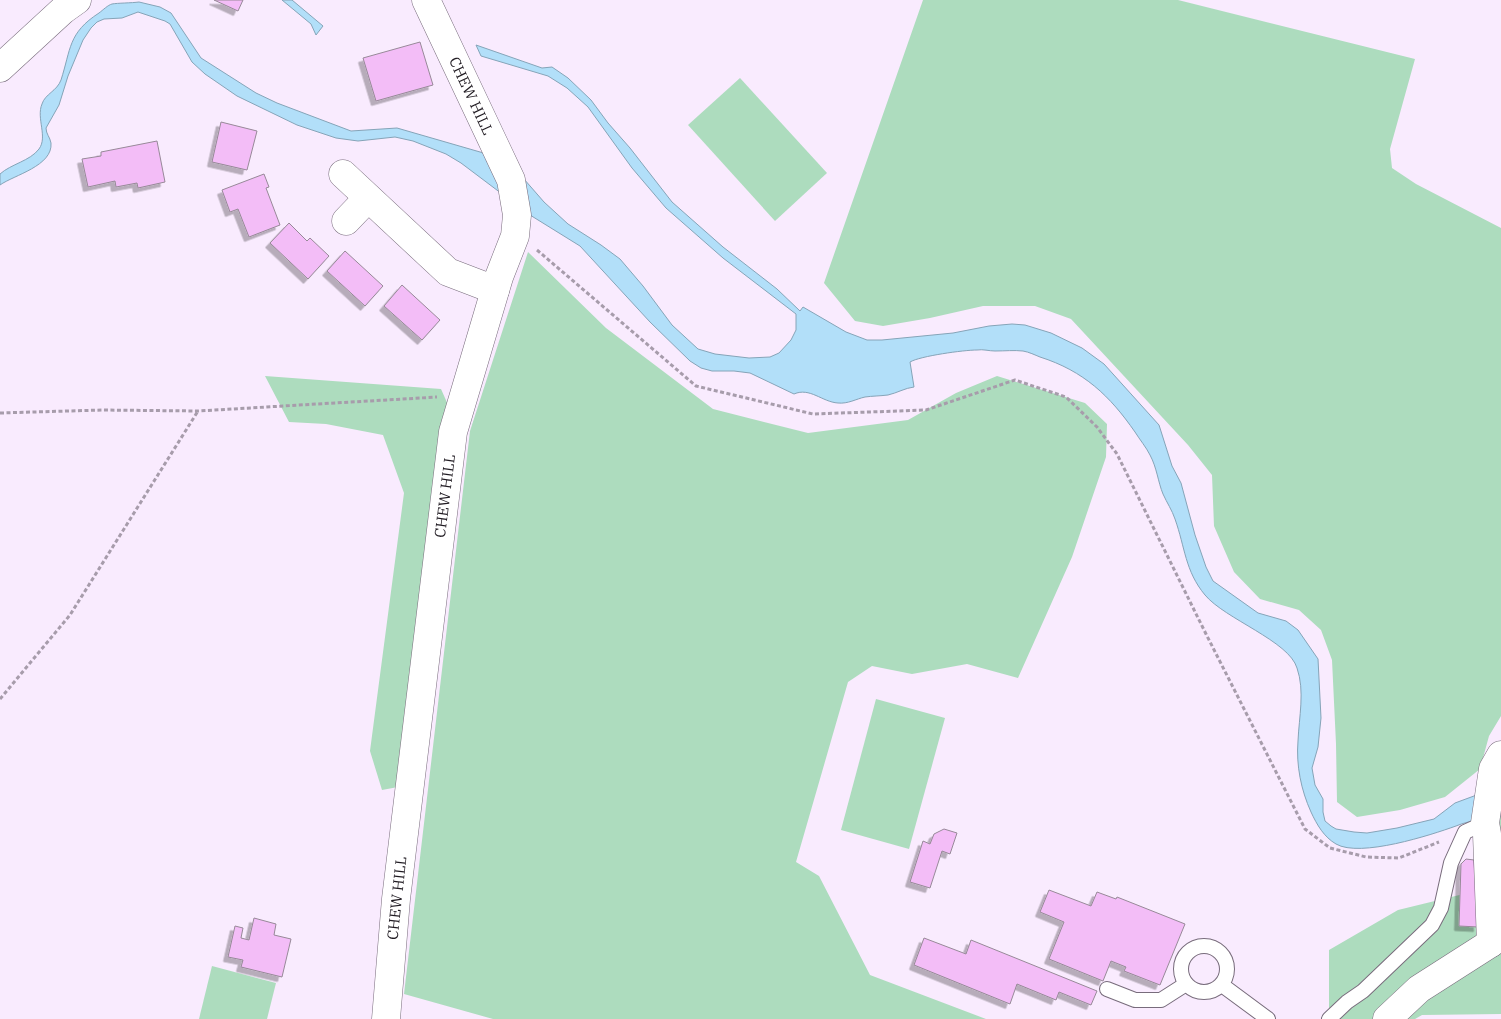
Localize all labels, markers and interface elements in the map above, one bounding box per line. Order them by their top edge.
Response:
street label: CHEW HILL [445,54,498,138]
street label: CHEW HILL [430,453,459,539]
street label: CHEW HILL [383,855,410,941]

